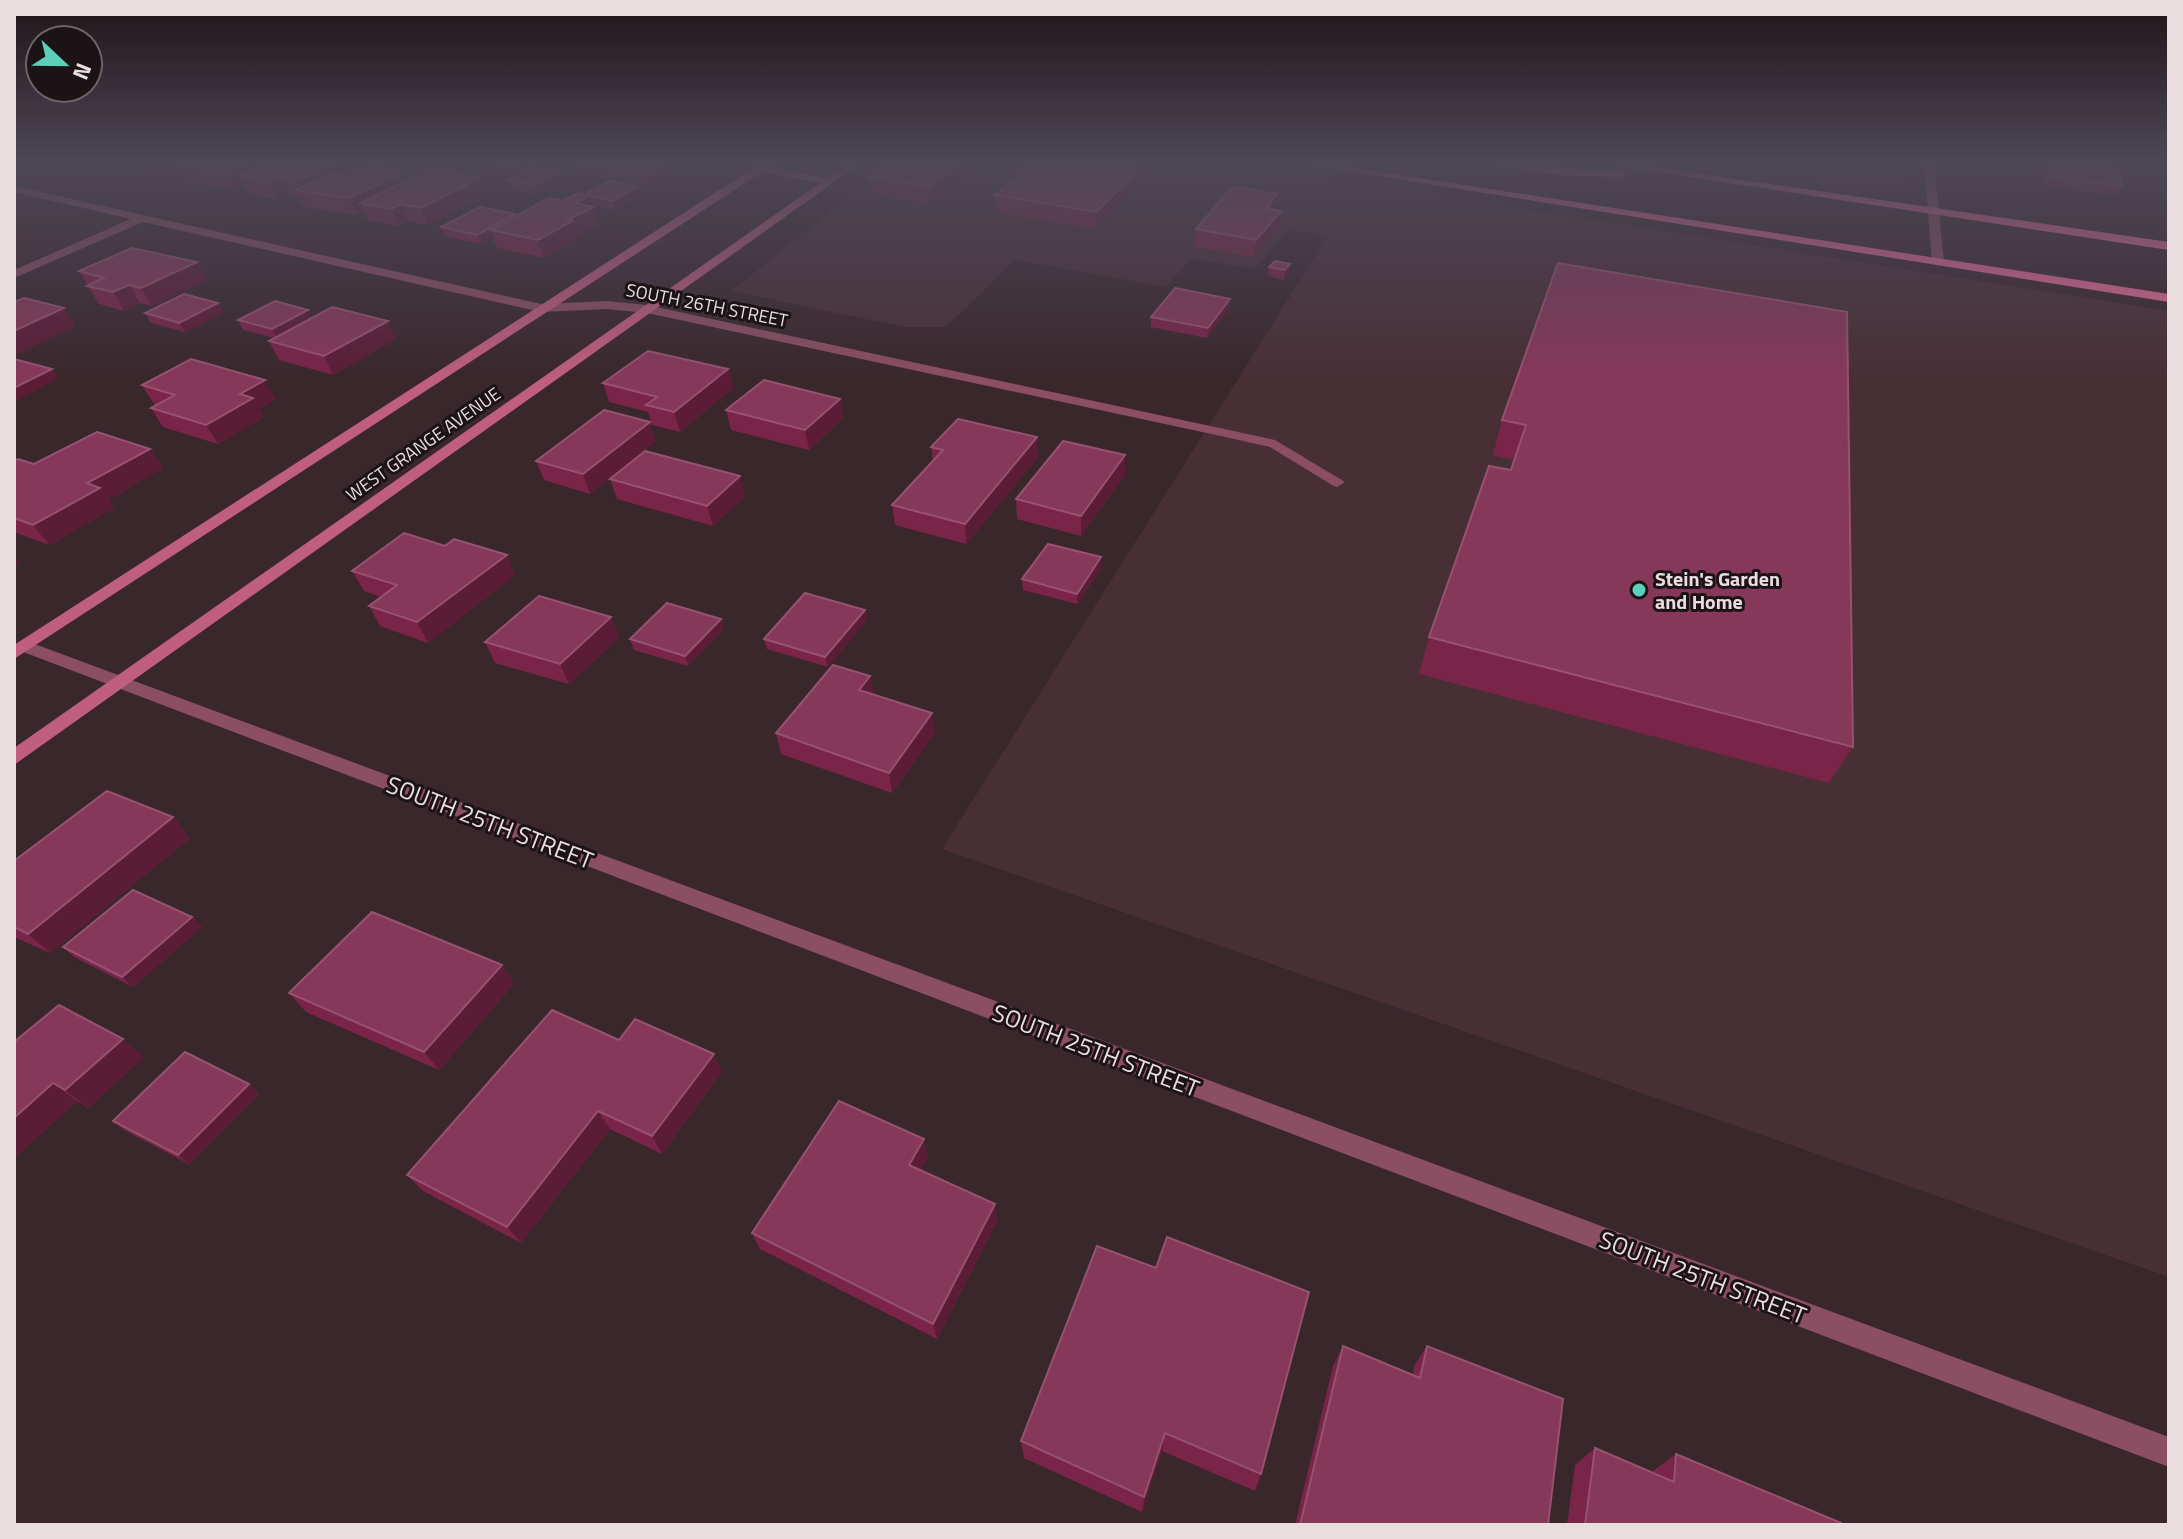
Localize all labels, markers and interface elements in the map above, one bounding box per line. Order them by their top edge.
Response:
north arrow [24,24,104,104]
text: N [64,58,101,85]
street label: SOUTH 26TH STREET [624,276,791,334]
street label: WEST GRANGE AVENUE [340,380,506,508]
place label: Stein's Garden and Home [1655,563,1780,617]
marker: Stein's Garden and Home [1630,581,1648,599]
street label: SOUTH 25TH STREET [381,766,599,878]
street label: SOUTH 25TH STREET [987,994,1205,1106]
street label: SOUTH 25TH STREET [1594,1221,1812,1333]

